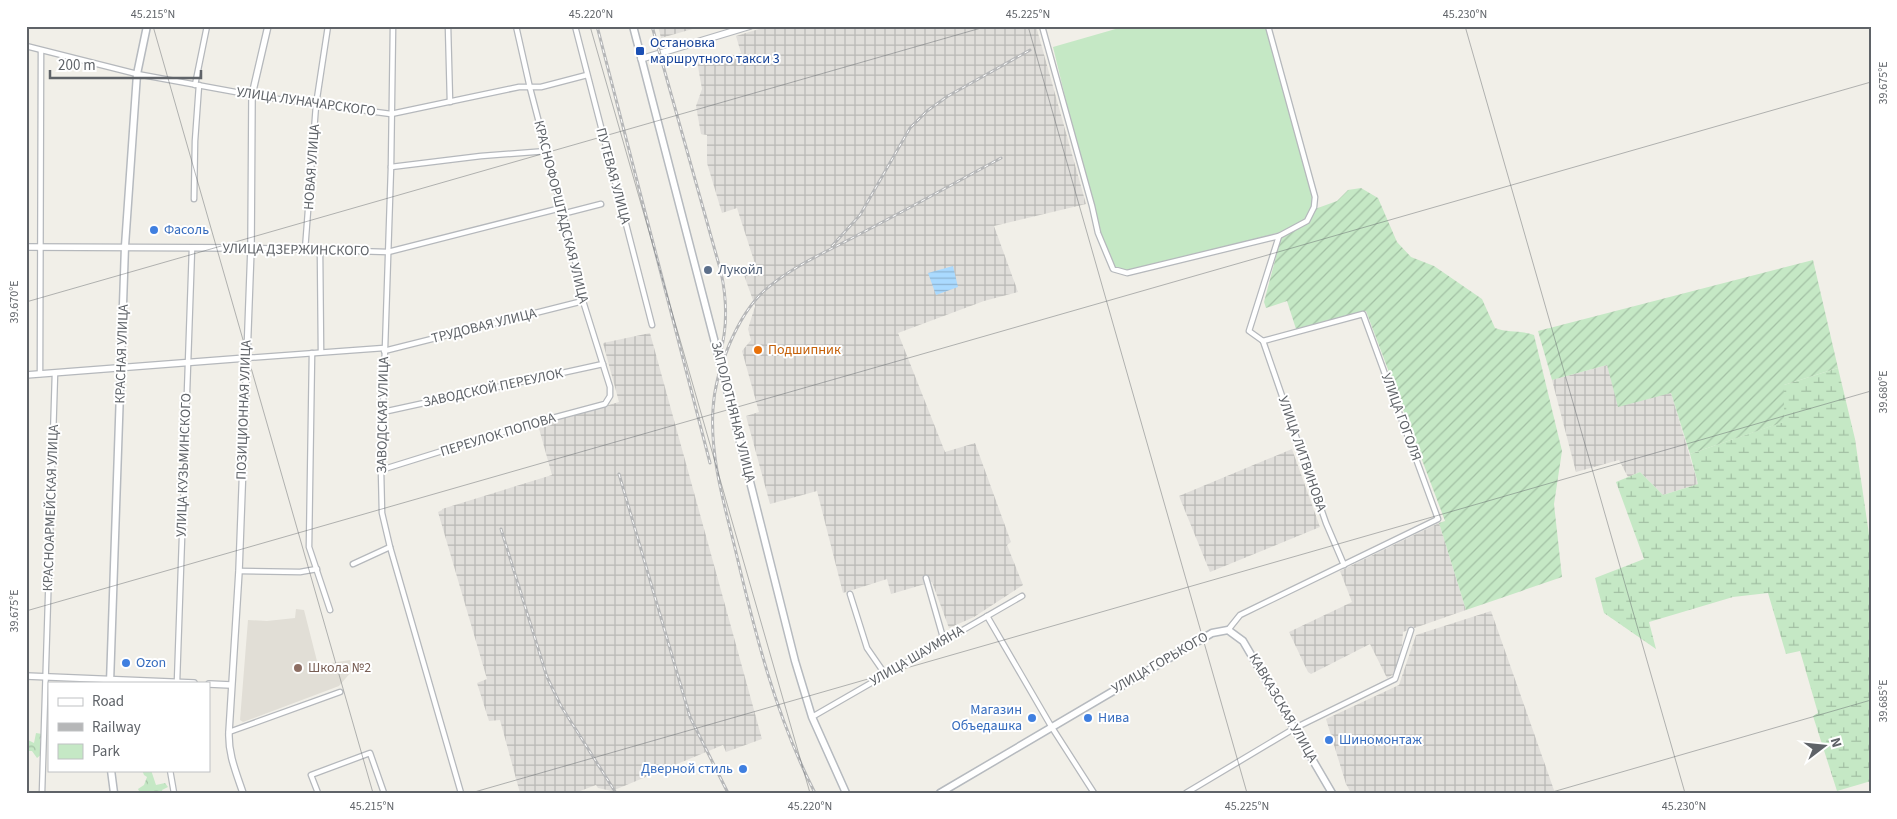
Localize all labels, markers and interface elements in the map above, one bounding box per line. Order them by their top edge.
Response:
text: 45.215°N [131,6,175,23]
text: 45.220°N [569,6,613,23]
text: 45.225°N [1006,6,1050,23]
text: 45.230°N [1443,6,1487,23]
place label: Остановка маршрутного такси 3 [650,33,780,69]
marker: Остановка маршрутного такси 3 [634,45,646,57]
scale bar [50,48,201,80]
text: 200 m [58,55,96,76]
text: 39.675°E [1875,61,1892,105]
street label: УЛИЦА ЛУНАЧАРСКОГО [235,82,377,122]
street label: КРАСНОФОРШТАДСКАЯ УЛИЦА [529,118,594,306]
street label: НОВАЯ УЛИЦА [299,123,325,211]
street label: ПУТЕВАЯ УЛИЦА [591,126,636,227]
place label: Фасоль [164,220,209,240]
marker: Фасоль [148,224,160,236]
street label: УЛИЦА ДЗЕРЖИНСКОГО [223,239,369,261]
place label: Лукойл [718,260,763,280]
marker: Лукойл [702,264,714,276]
text: 39.670°E [6,280,23,324]
street label: ТРУДОВАЯ УЛИЦА [429,303,539,349]
street label: КРАСНАЯ УЛИЦА [110,304,134,404]
street label: ПОЗИЦИОННАЯ УЛИЦА [232,339,256,480]
street label: ЗАПОЛОТНЯНАЯ УЛИЦА [706,339,760,485]
place label: Подшипник [768,340,841,360]
marker: Подшипник [752,344,764,356]
street label: ЗАВОДСКАЯ УЛИЦА [372,356,394,474]
street label: ЗАВОДСКОЙ ПЕРЕУЛОК [421,363,566,413]
street label: УЛИЦА ГОГОЛЯ [1376,370,1426,464]
text: 39.680°E [1875,370,1892,414]
street label: УЛИЦА КУЗЬМИНСКОГО [171,393,197,537]
street label: УЛИЦА ЛИТВИНОВА [1273,394,1331,515]
street label: ПЕРЕУЛОК ПОПОВА [438,408,558,462]
street label: КРАСНОАРМЕЙСКАЯ УЛИЦА [38,424,64,592]
text: 39.675°E [6,589,23,633]
street label: УЛИЦА ШАУМЯНА [866,621,968,691]
street label: УЛИЦА ГОРЬКОГО [1108,627,1212,699]
street label: КАВКАЗСКАЯ УЛИЦА [1244,650,1323,767]
place label: Ozon [136,653,166,673]
marker: Ozon [120,657,132,669]
place label: Школа №2 [308,658,371,678]
marker: Школа №2 [292,662,304,674]
text: 39.685°E [1875,679,1892,723]
legend [48,682,210,772]
text: Road [92,691,124,712]
place label: Магазин Объедашка [951,700,1022,736]
place label: Нива [1098,708,1129,728]
marker: Магазин Объедашка [1026,712,1038,724]
marker: Нива [1082,712,1094,724]
text: Railway [92,717,141,738]
north arrow [1800,722,1850,772]
place label: Шиномонтаж [1339,730,1422,750]
marker: Шиномонтаж [1323,734,1335,746]
text: N [1825,735,1846,750]
text: Park [92,741,121,762]
place label: Дверной стиль [641,759,733,779]
marker: Дверной стиль [737,763,749,775]
text: 45.215°N [350,798,394,815]
text: 45.220°N [788,798,832,815]
text: 45.225°N [1225,798,1269,815]
text: 45.230°N [1662,798,1706,815]

